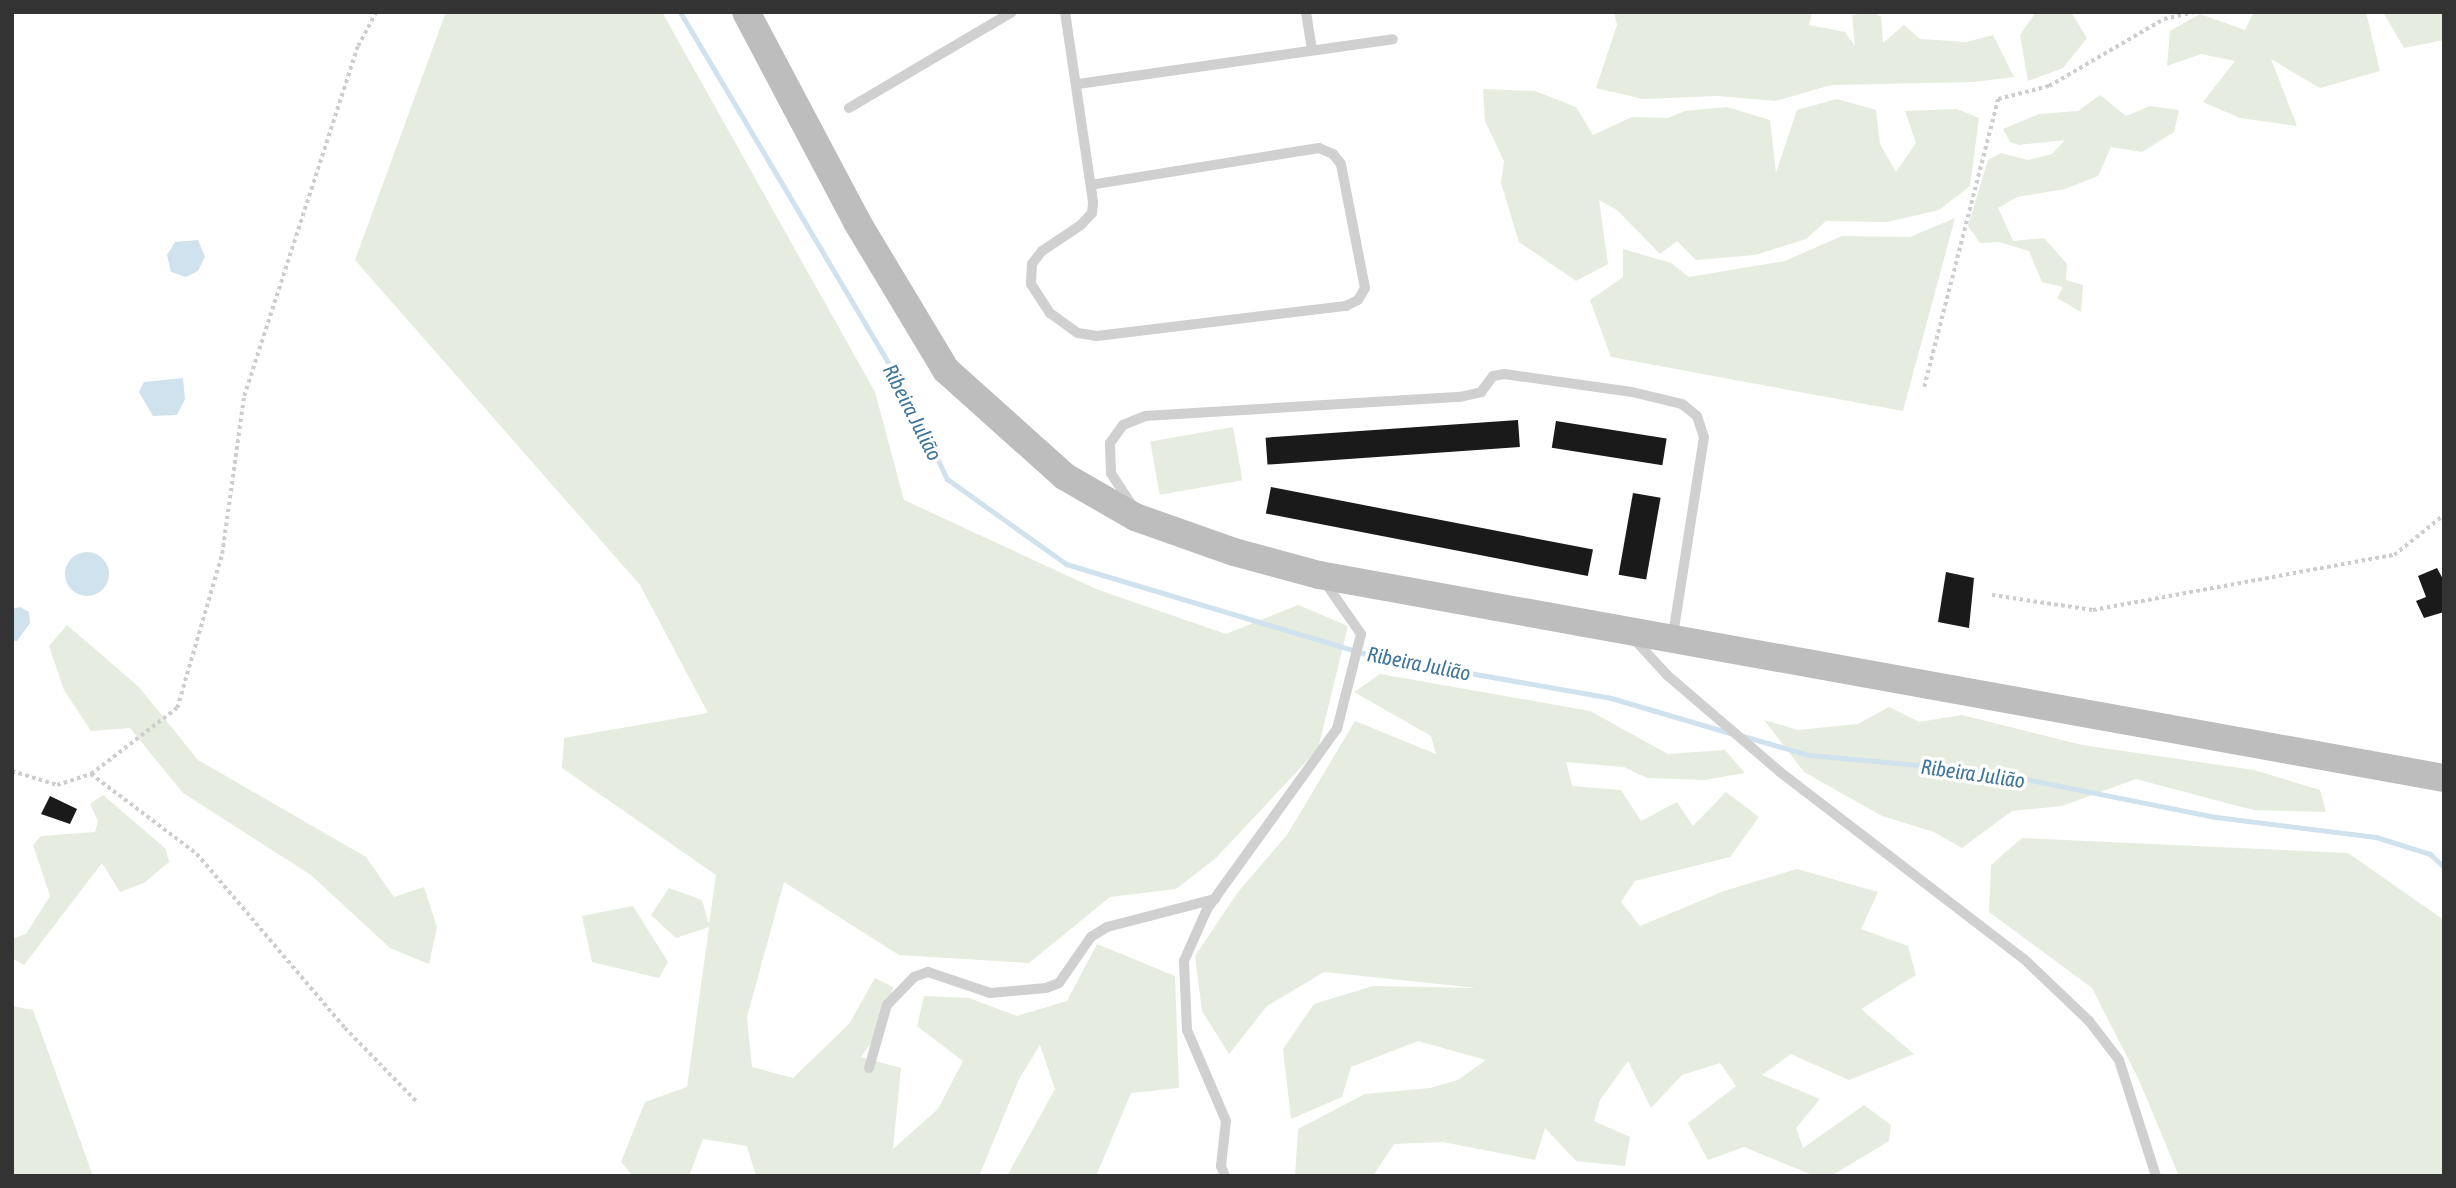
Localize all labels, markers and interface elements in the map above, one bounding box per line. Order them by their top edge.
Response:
water label: Ribeira Julião [878,360,948,464]
water label: Ribeira Julião [1365,641,1473,685]
water label: Ribeira Julião [1919,753,2027,793]

